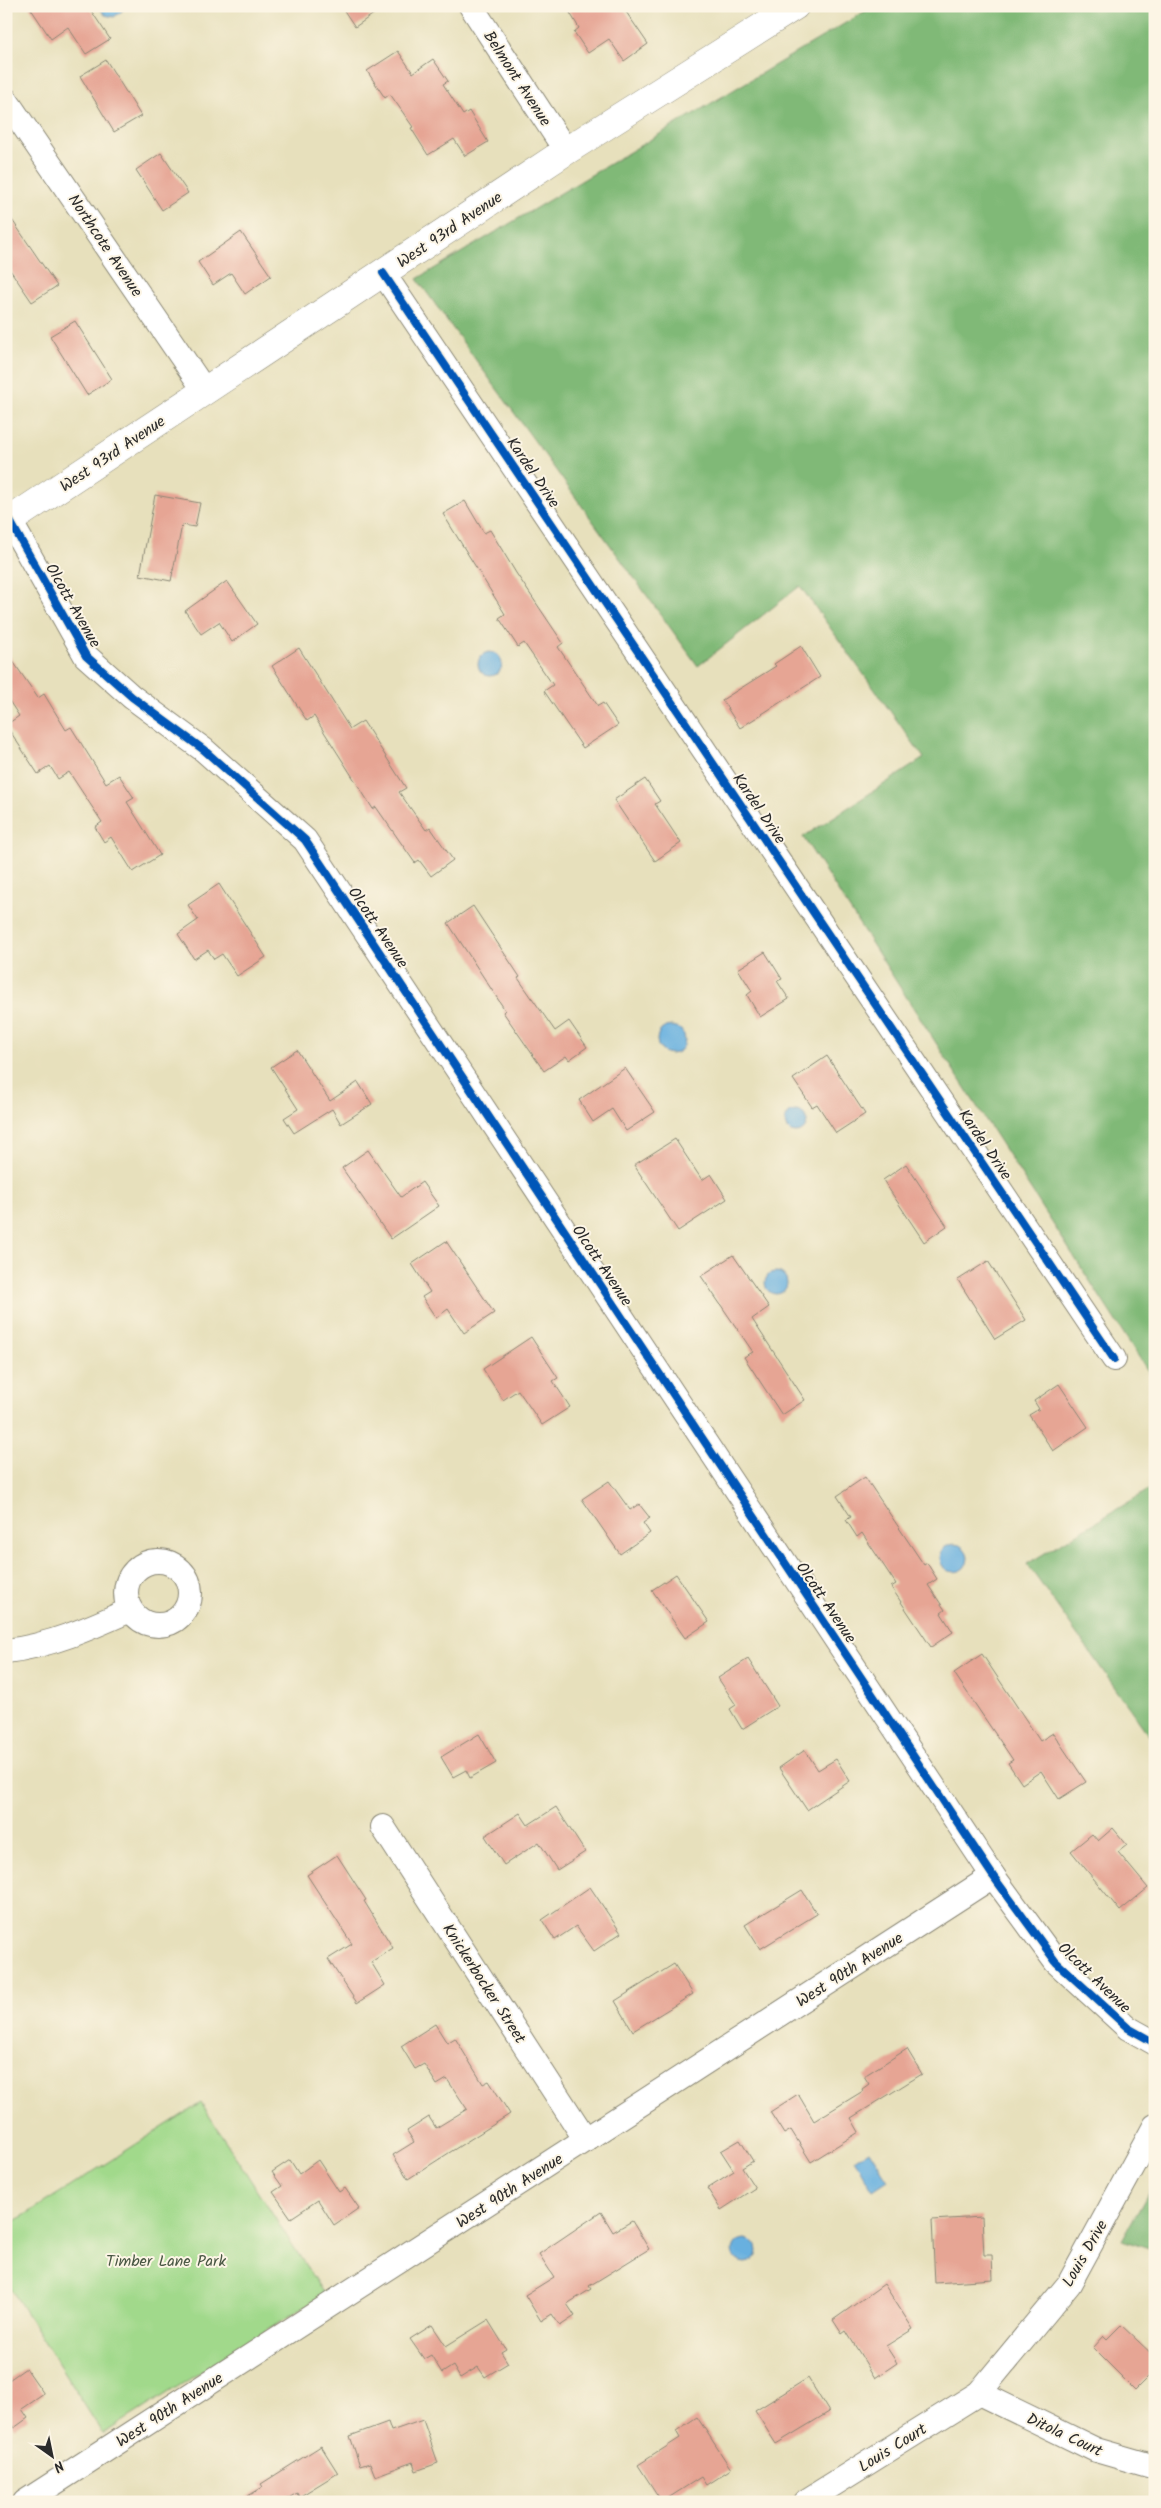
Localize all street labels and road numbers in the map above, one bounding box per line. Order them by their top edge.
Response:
street label: Belmont Avenue [476,26,557,132]
street label: West 93rd Avenue [392,186,508,275]
street label: Northcote Avenue [61,189,149,302]
street label: West 93rd Avenue [55,410,171,499]
street label: Kardel Drive [500,432,566,513]
street label: Olcott Avenue [38,559,107,653]
street label: Kardel Drive [726,768,792,849]
street label: Olcott Avenue [341,882,414,974]
street label: Kardel Drive [952,1104,1018,1185]
street label: Olcott Avenue [565,1220,638,1312]
street label: Olcott Avenue [789,1557,862,1649]
street label: Knickerbocker Street [435,1919,532,2049]
street label: West 90th Avenue [791,1926,908,2014]
street label: Olcott Avenue [1051,1936,1136,2020]
street label: West 90th Avenue [451,2147,568,2235]
street label: Louis Drive [1056,2215,1115,2292]
street label: West 90th Avenue [111,2366,228,2454]
street label: Ditola Court [1022,2407,1107,2464]
street label: Louis Court [854,2417,933,2479]

